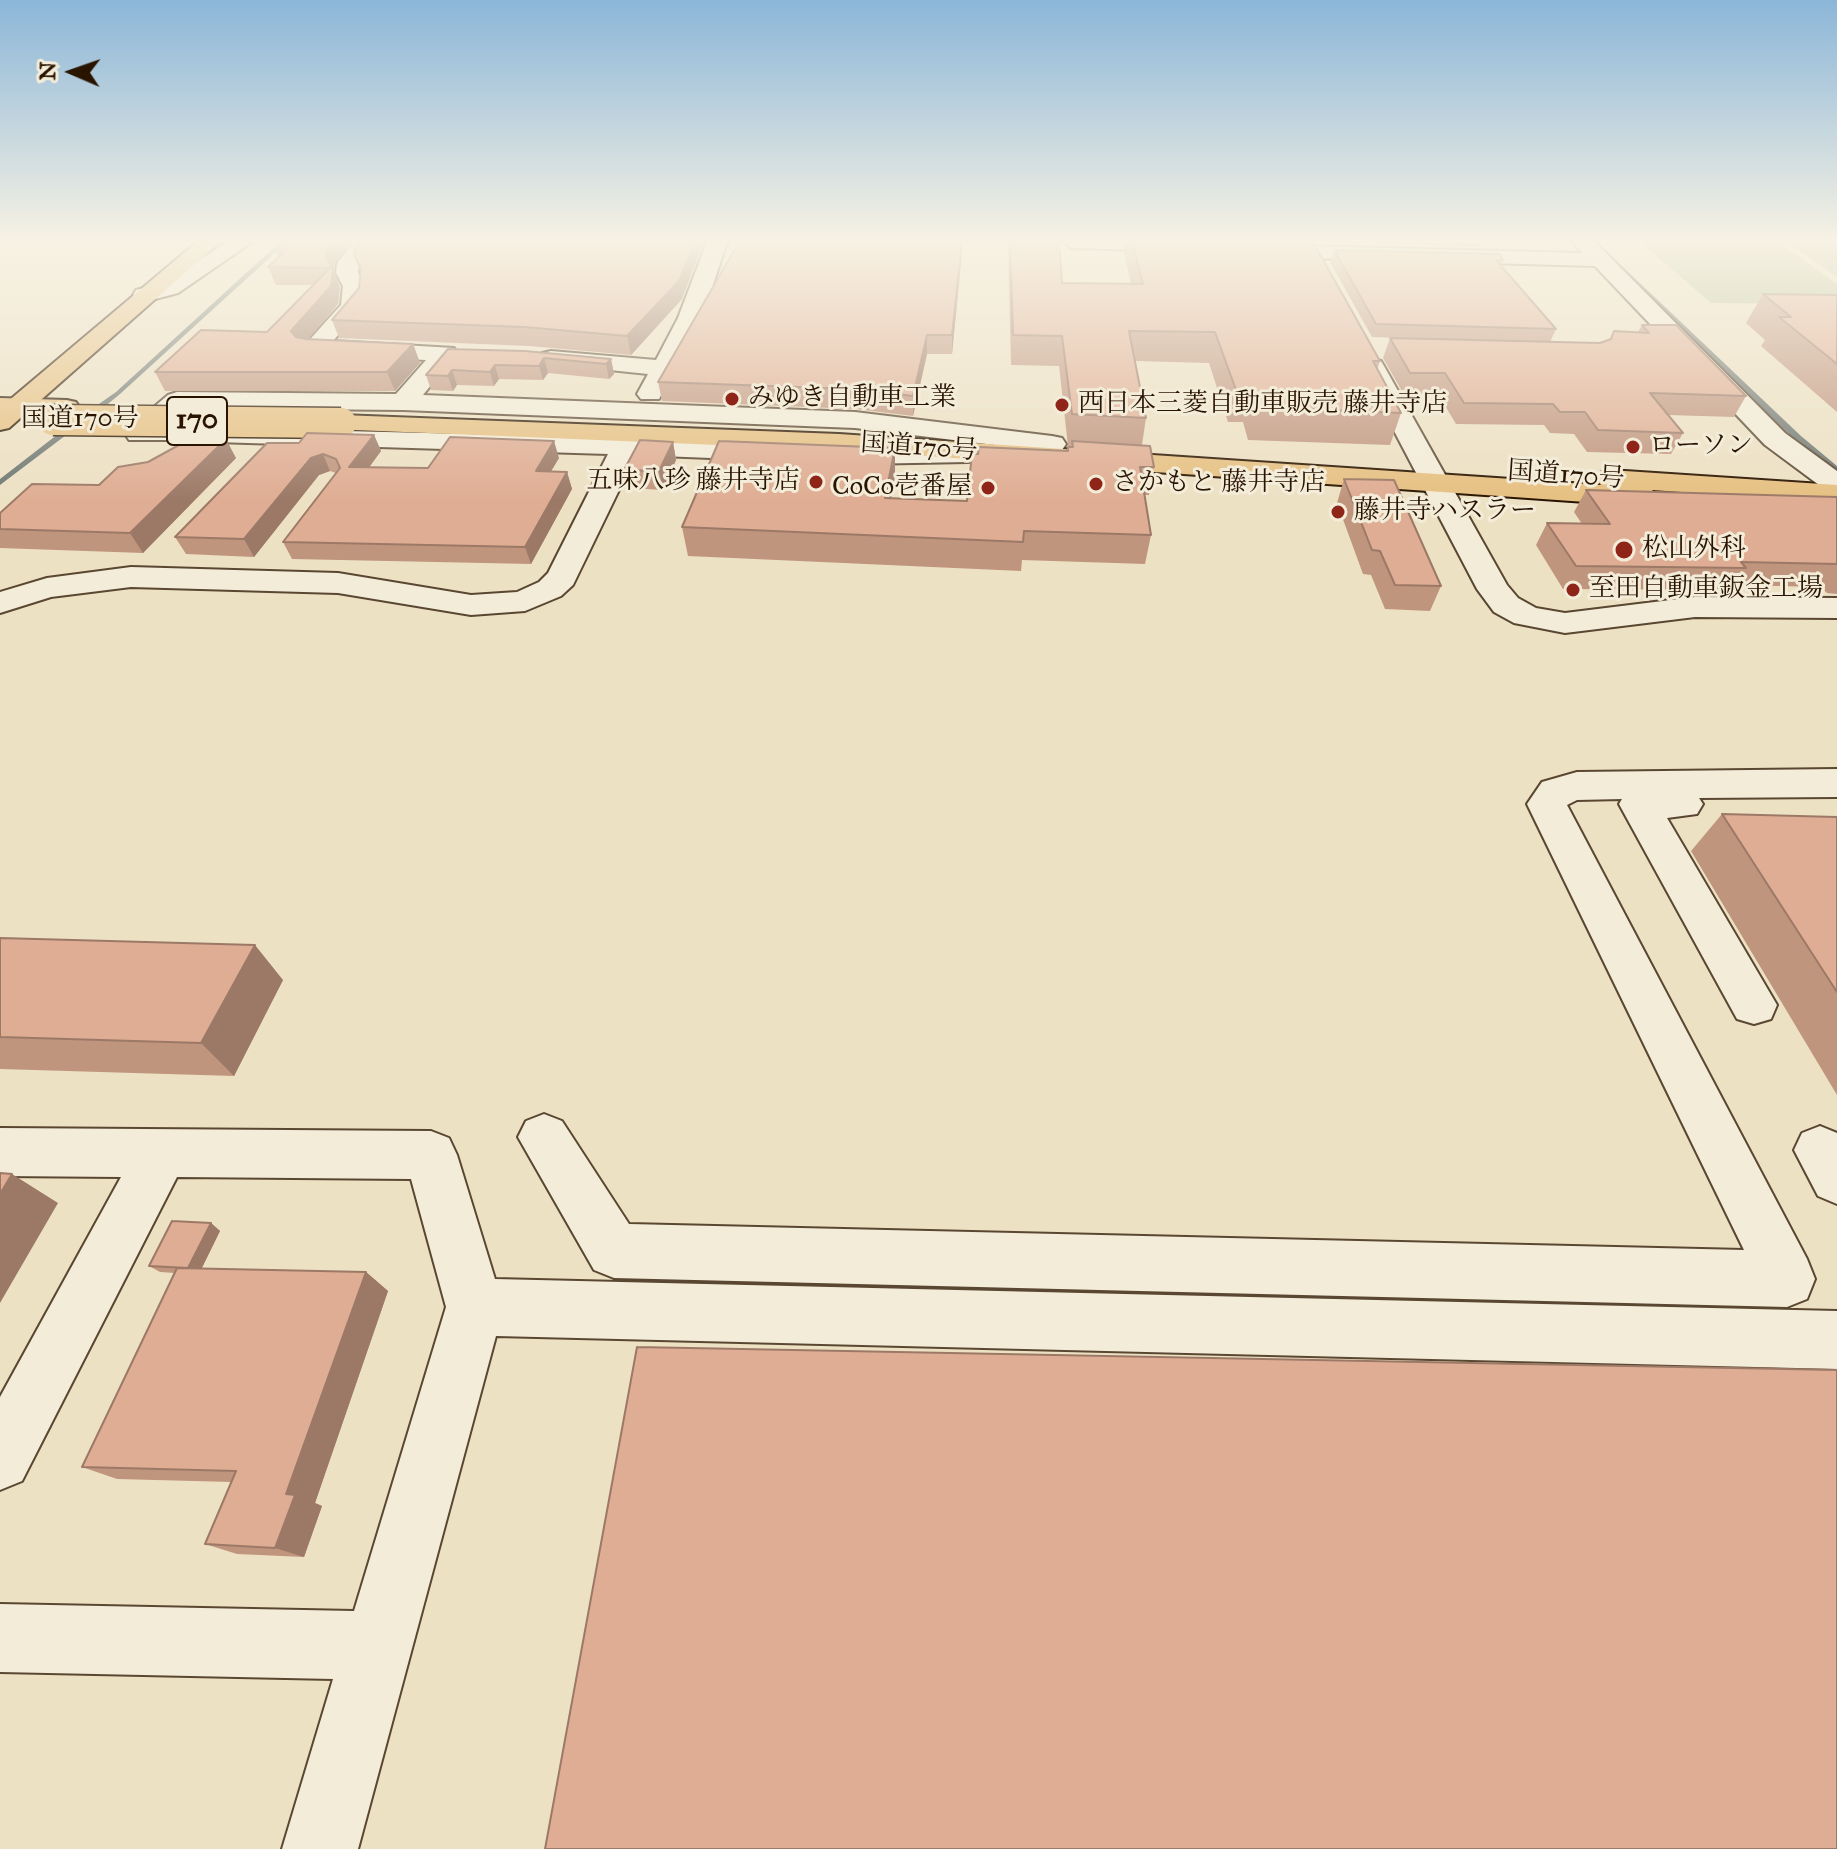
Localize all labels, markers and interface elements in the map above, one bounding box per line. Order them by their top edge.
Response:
north arrow [32,32,112,112]
text: N [34,61,61,81]
place label: みゆき自動車工業 [748,383,956,415]
place label: 西日本三菱自動車販売 藤井寺店 [1078,389,1448,421]
marker: みゆき自動車工業 [723,390,741,408]
marker: 西日本三菱自動車販売 藤井寺店 [1053,396,1071,414]
road number: 170 [167,397,227,445]
street label: 国道170号 [21,404,139,436]
street label: 国道170号 [859,428,979,468]
place label: ローソン [1649,431,1753,463]
marker: ローソン [1624,438,1642,456]
street label: 国道170号 [1506,456,1626,496]
place label: 五味八珍 藤井寺店 [586,466,800,498]
place label: さかもと 藤井寺店 [1112,468,1326,500]
place label: CoCo壱番屋 [832,472,972,504]
marker: 五味八珍 藤井寺店 [807,473,825,491]
marker: さかもと 藤井寺店 [1087,475,1105,493]
marker: CoCo壱番屋 [979,479,997,497]
place label: 藤井寺ハスラー [1354,496,1536,528]
marker: 藤井寺ハスラー [1329,503,1347,521]
place label: 松山外科 [1642,534,1746,566]
marker: 松山外科 [1613,539,1635,561]
place label: 至田自動車鈑金工場 [1589,574,1823,606]
marker: 至田自動車鈑金工場 [1564,581,1582,599]

